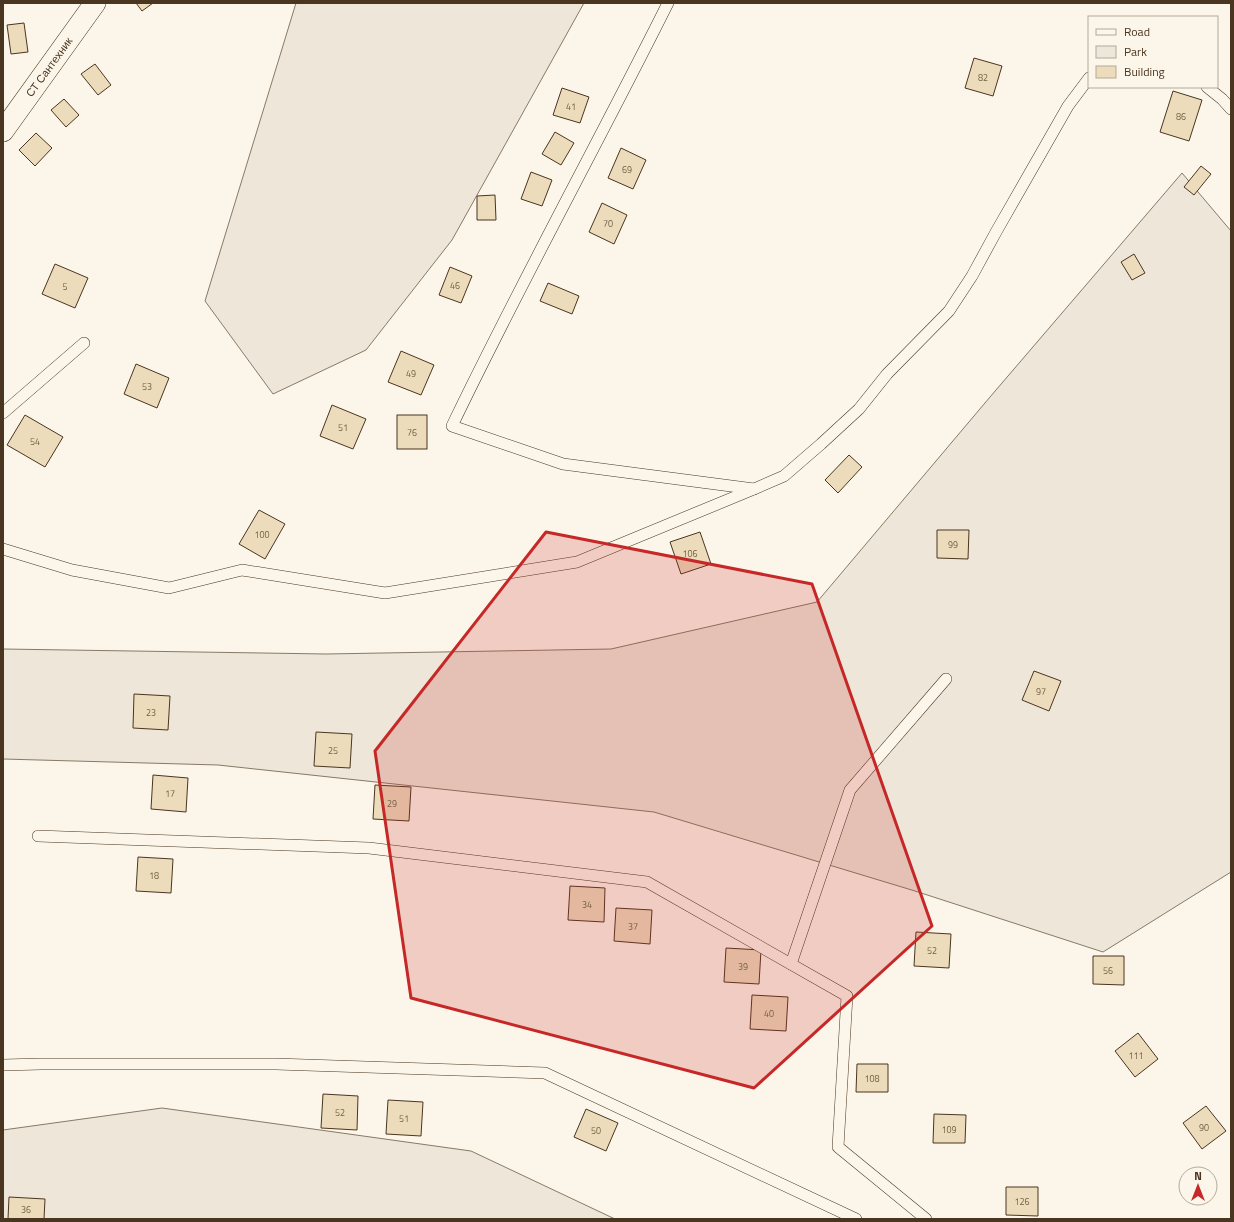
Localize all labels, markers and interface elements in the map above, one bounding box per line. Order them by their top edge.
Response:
legend [1088,16,1218,88]
text: Road [1124,22,1150,41]
street label: СТ Сантехник [22,34,76,100]
text: Park [1124,42,1147,61]
text: Building [1124,62,1165,81]
house number: 82 [978,71,988,84]
house number: 41 [566,100,576,113]
house number: 86 [1176,110,1186,123]
house number: 69 [622,163,632,176]
house number: 70 [603,217,613,230]
house number: 46 [450,279,460,292]
house number: 5 [62,280,68,293]
house number: 49 [406,367,416,380]
house number: 53 [142,380,152,393]
house number: 51 [338,421,348,434]
house number: 76 [407,426,417,439]
house number: 54 [30,435,40,448]
house number: 100 [254,528,270,541]
house number: 99 [948,538,958,551]
house number: 106 [682,547,698,560]
house number: 97 [1036,685,1046,698]
house number: 23 [146,706,156,719]
house number: 25 [328,744,338,757]
house number: 17 [165,787,175,800]
house number: 29 [387,797,397,810]
house number: 18 [149,869,159,882]
house number: 34 [582,898,592,911]
house number: 37 [628,920,638,933]
house number: 52 [927,944,937,957]
house number: 39 [738,960,748,973]
house number: 56 [1103,964,1113,977]
house number: 40 [764,1007,774,1020]
house number: 111 [1128,1049,1144,1062]
house number: 108 [864,1072,880,1085]
house number: 52 [335,1106,345,1119]
house number: 51 [399,1112,409,1125]
house number: 90 [1199,1121,1209,1134]
house number: 109 [941,1123,957,1136]
house number: 50 [591,1124,601,1137]
north arrow [1178,1166,1218,1206]
text: N [1194,1168,1202,1184]
house number: 126 [1014,1195,1030,1208]
house number: 36 [21,1203,31,1216]

